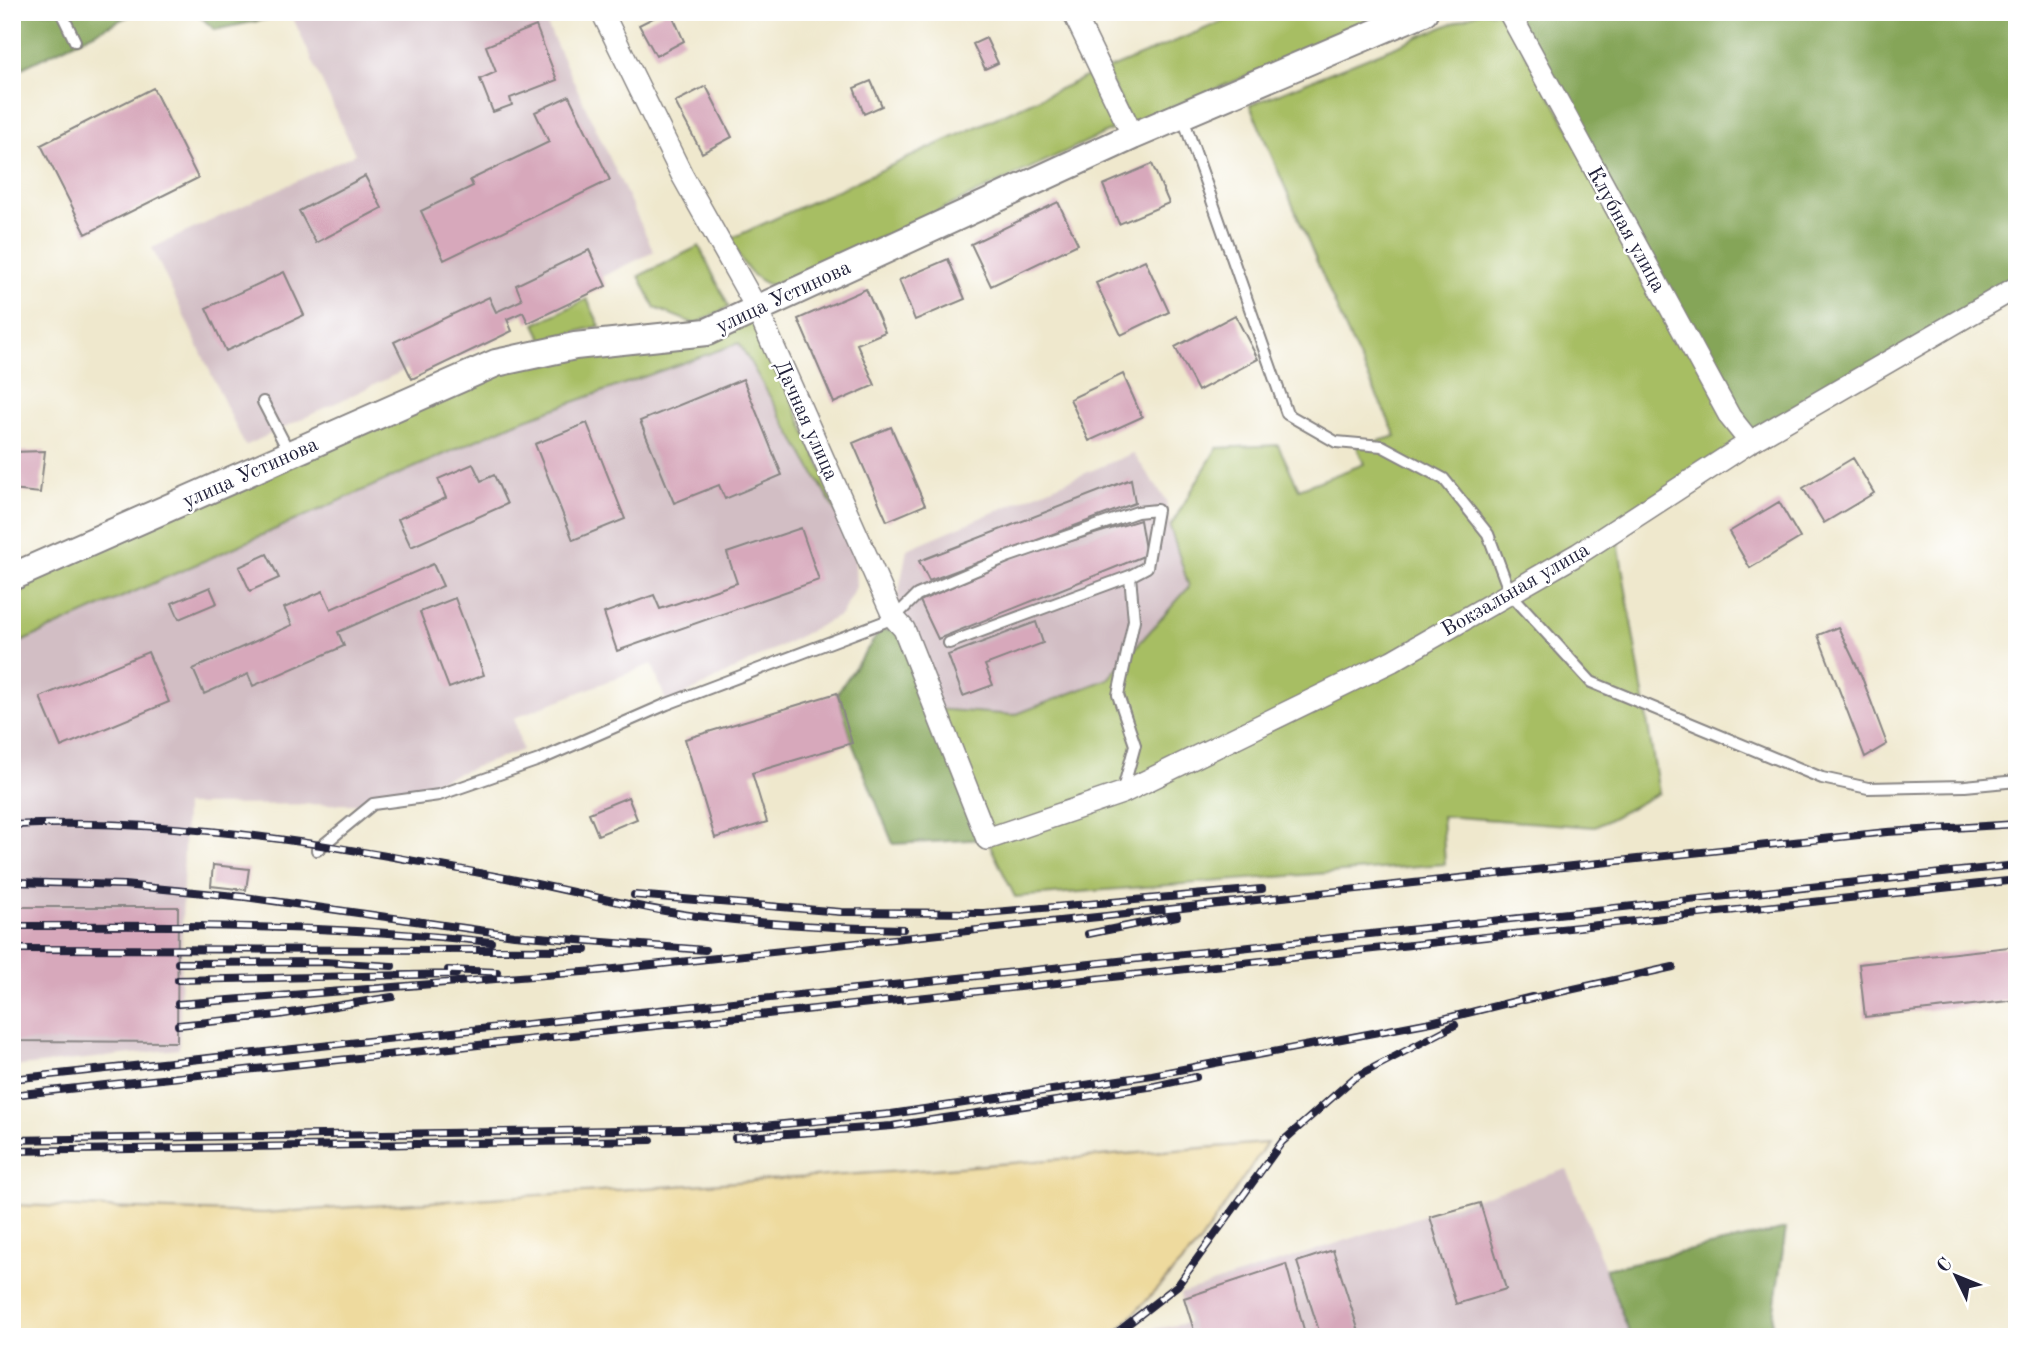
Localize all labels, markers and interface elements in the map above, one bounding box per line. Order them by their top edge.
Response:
street label: Клубная улица [1583,163,1669,296]
street label: улица Устинова [713,257,854,338]
street label: Дачная улица [770,357,841,484]
street label: улица Устинова [180,434,322,513]
street label: Вокзальная улица [1438,540,1593,641]
north arrow [1920,1240,1990,1310]
text: С [1934,1255,1957,1277]

